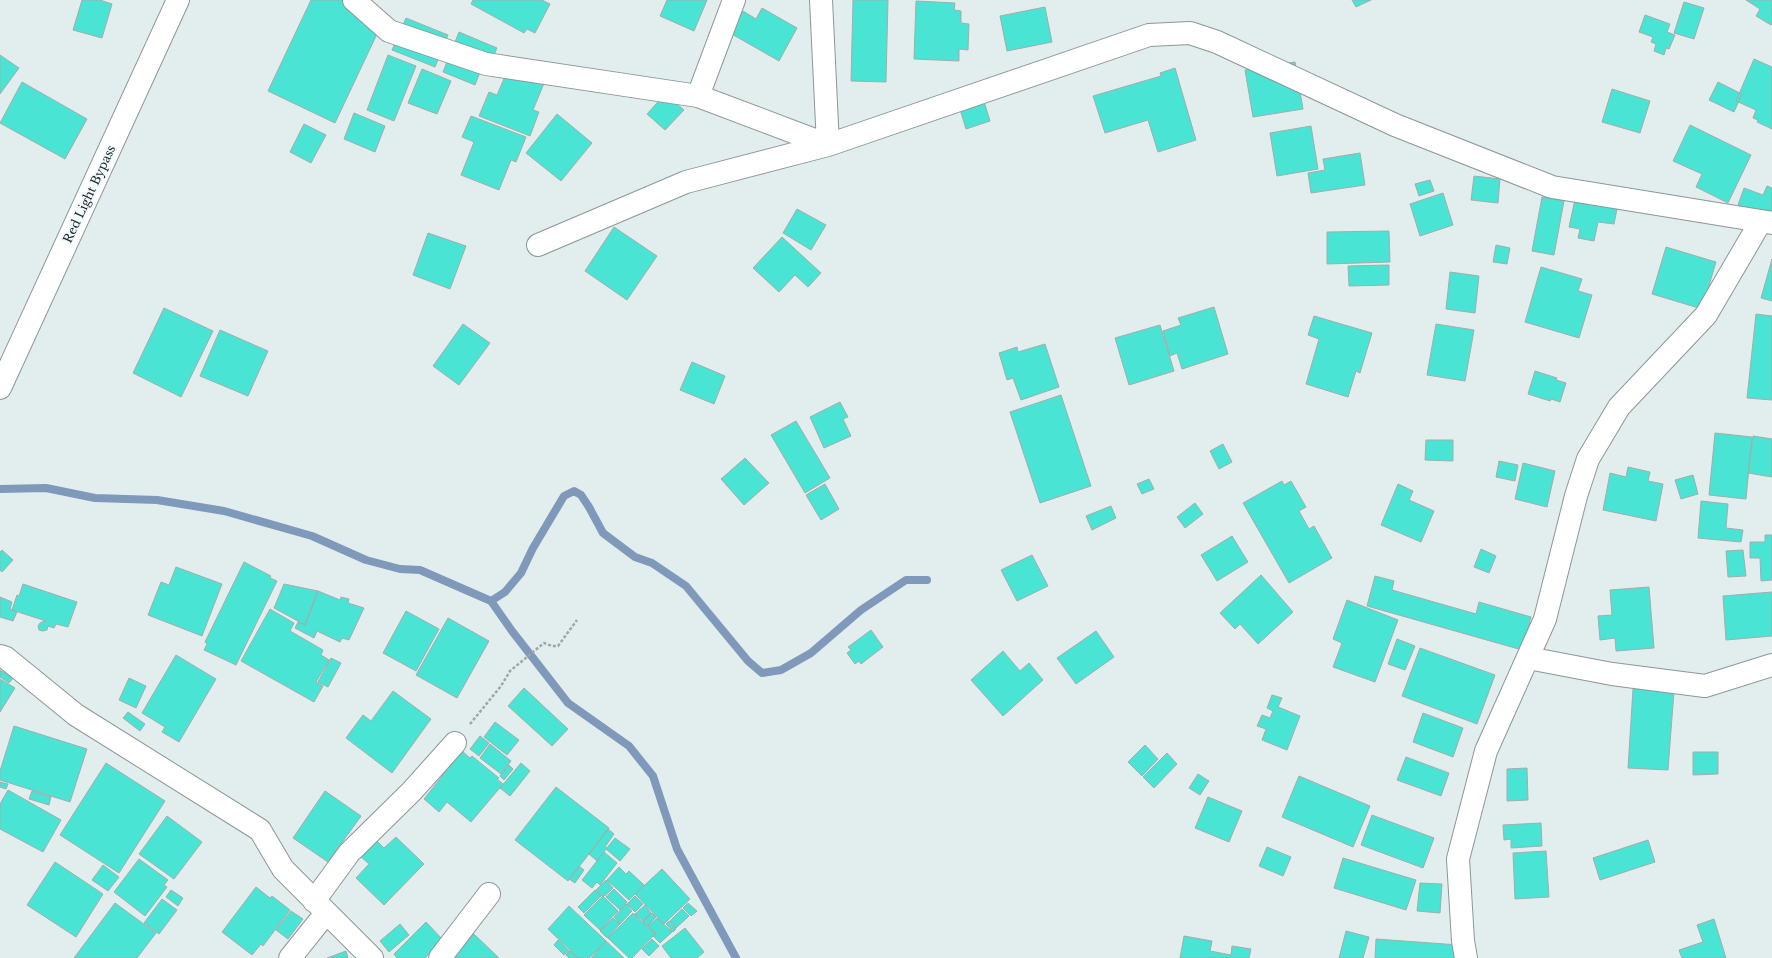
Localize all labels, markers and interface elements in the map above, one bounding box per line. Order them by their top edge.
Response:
street label: Red Light Bypass [60,143,118,245]

